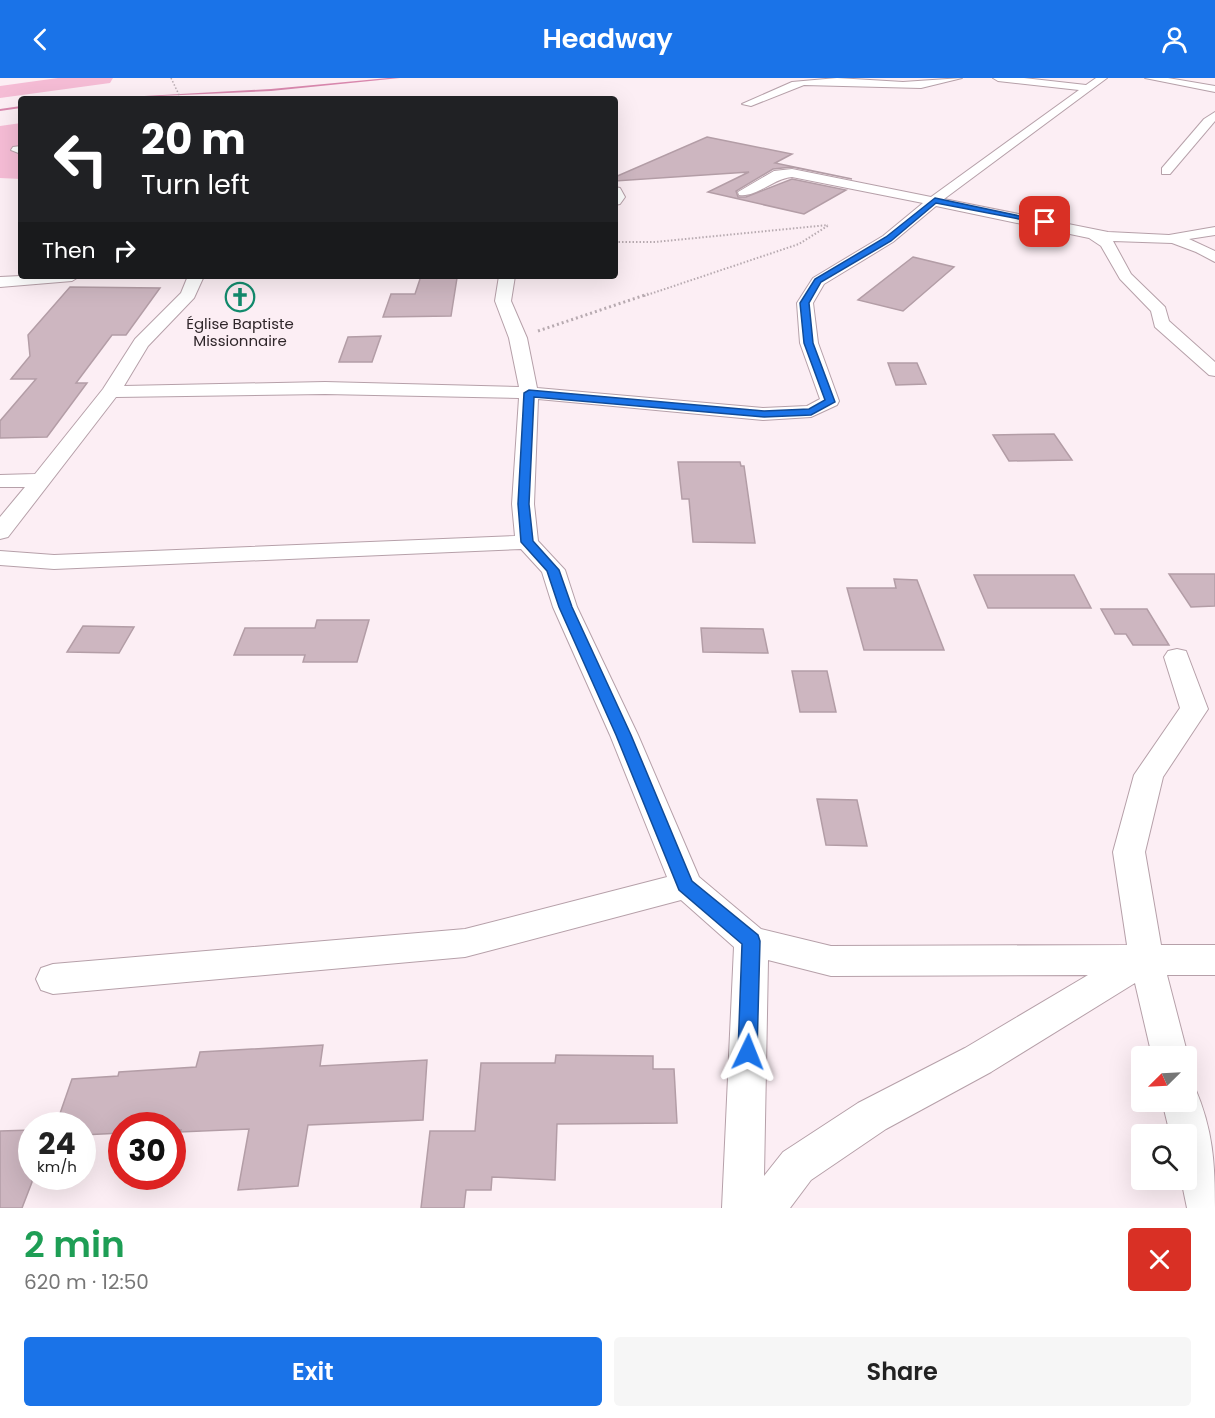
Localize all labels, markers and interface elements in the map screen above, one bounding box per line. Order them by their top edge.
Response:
text: Headway [542,20,673,57]
icon: back [24,23,57,56]
icon: person [1158,23,1191,56]
text: 20 m [141,110,246,169]
icon: left [42,120,120,198]
text: Turn left [141,166,250,203]
pin [1019,196,1070,247]
icon: arrive [1028,205,1061,238]
icon: right [108,234,141,267]
text: Then [42,235,96,266]
church icon: Église Baptiste Missionnaire [224,281,256,313]
place label: Église Baptiste Missionnaire [186,313,294,351]
position arrow [716,1020,780,1084]
north arrow [1131,1046,1197,1112]
map controls [1131,1046,1197,1190]
speed limit sign: 30 [108,1112,186,1190]
text: 24 [38,1122,76,1165]
button: search [1131,1124,1197,1190]
text: km/h [37,1156,77,1177]
text: 2 min [24,1219,125,1270]
button: close [1128,1228,1191,1291]
text: 620 m · 12:50 [24,1268,149,1296]
button: Exit [24,1337,602,1406]
button: Share [614,1337,1191,1406]

